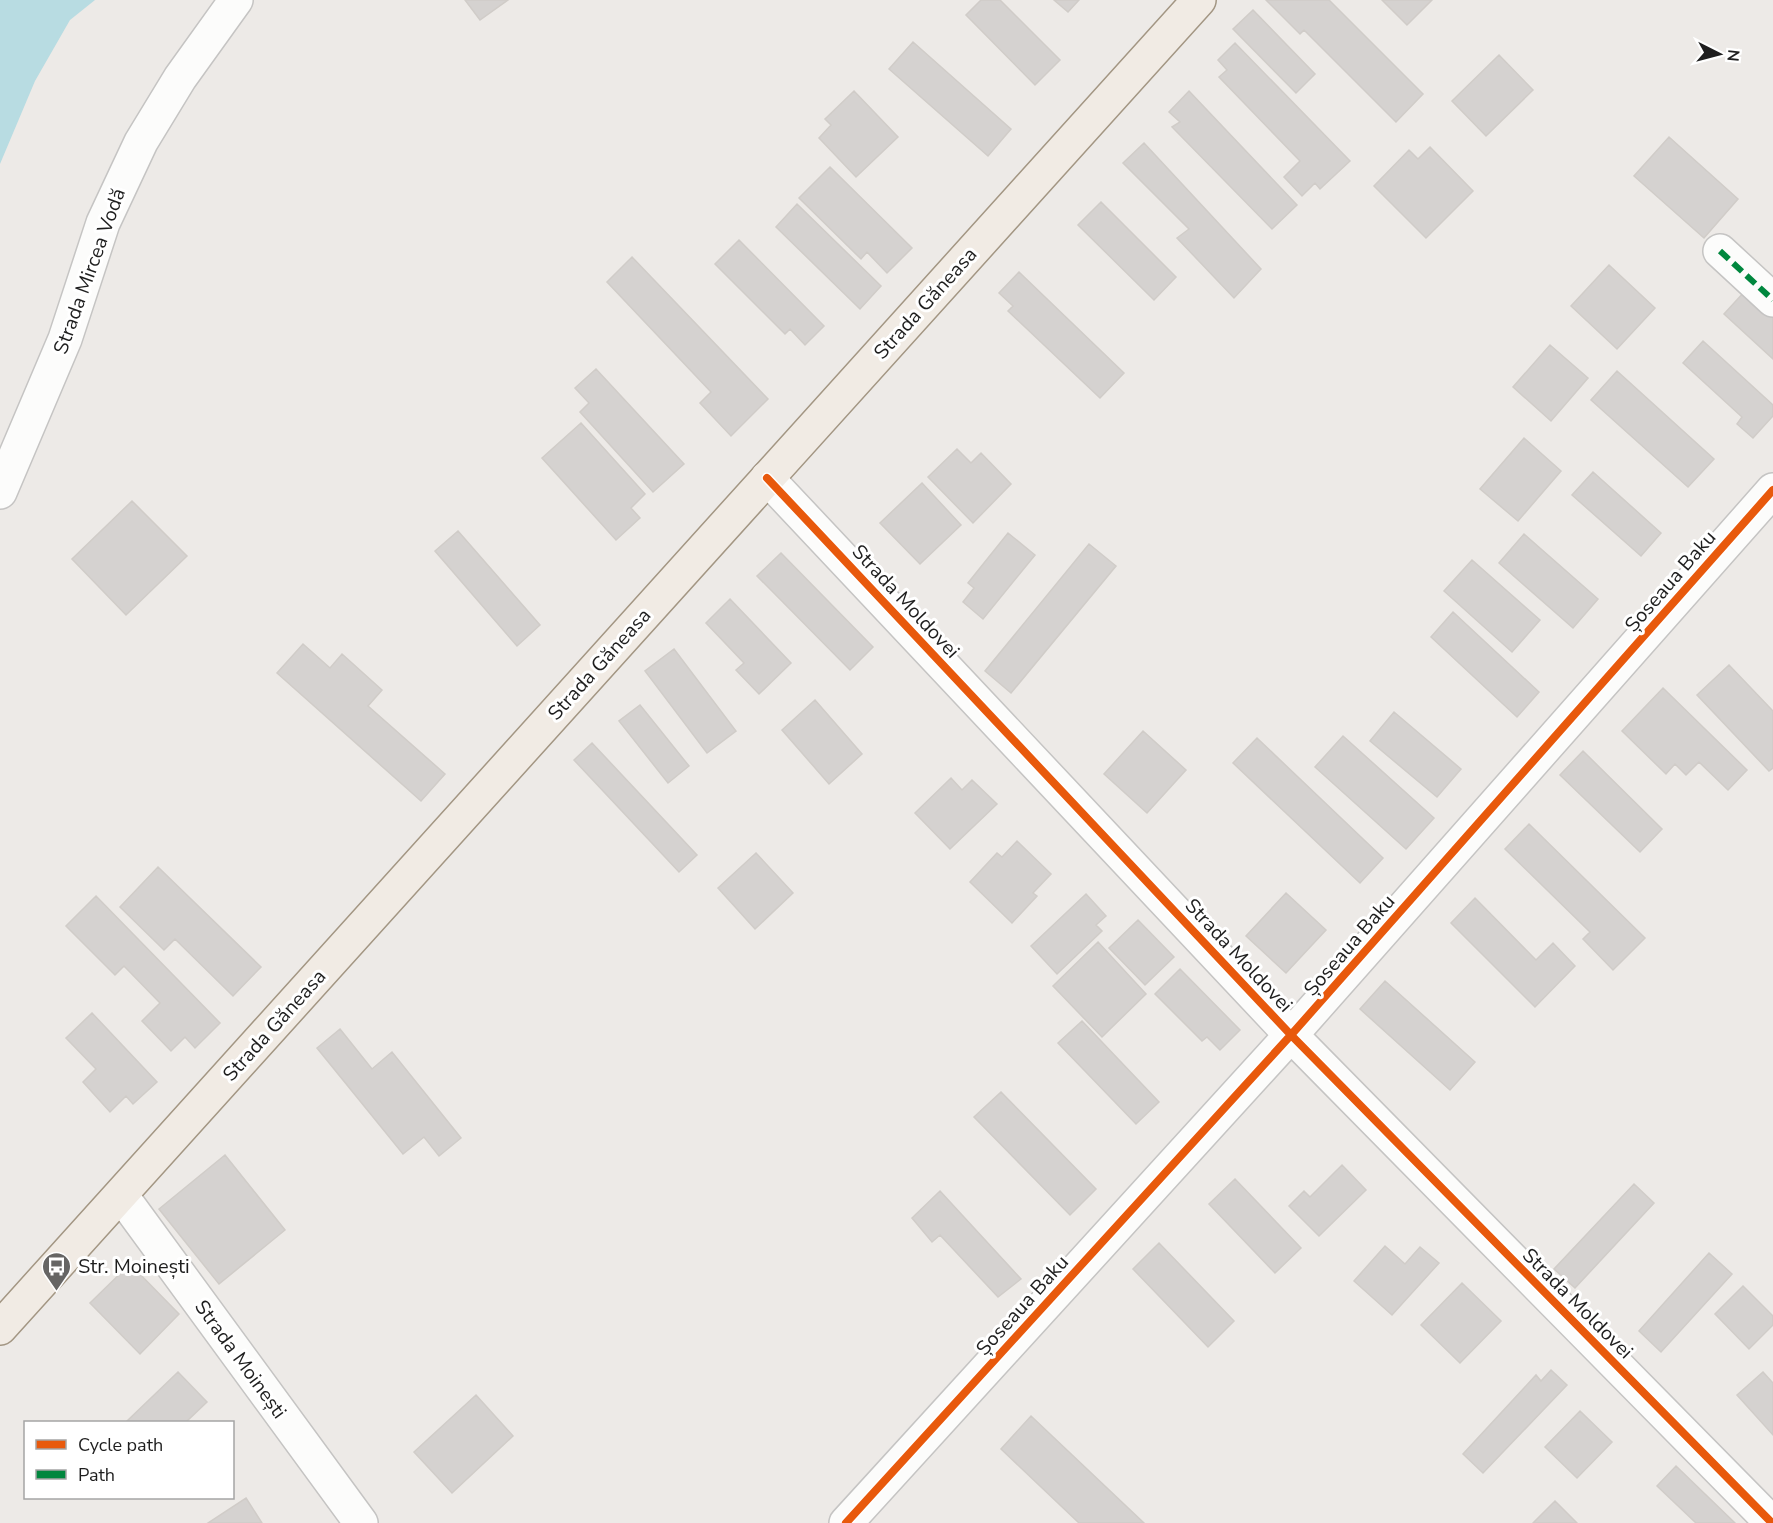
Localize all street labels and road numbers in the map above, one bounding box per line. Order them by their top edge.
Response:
street label: Strada Mircea Vodă [47,185,132,358]
street label: Strada Găneasa [868,241,983,365]
street label: Șoseaua Baku [1619,525,1722,638]
street label: Strada Moldovei [846,539,965,664]
street label: Strada Găneasa [542,602,657,726]
street label: Șoseaua Baku [1298,889,1401,1002]
street label: Strada Moldovei [1179,893,1298,1018]
street label: Strada Găneasa [217,963,332,1087]
street label: Strada Moldovei [1516,1242,1639,1365]
street label: Șoseaua Baku [970,1249,1075,1361]
street label: Strada Moinești [188,1295,293,1424]

